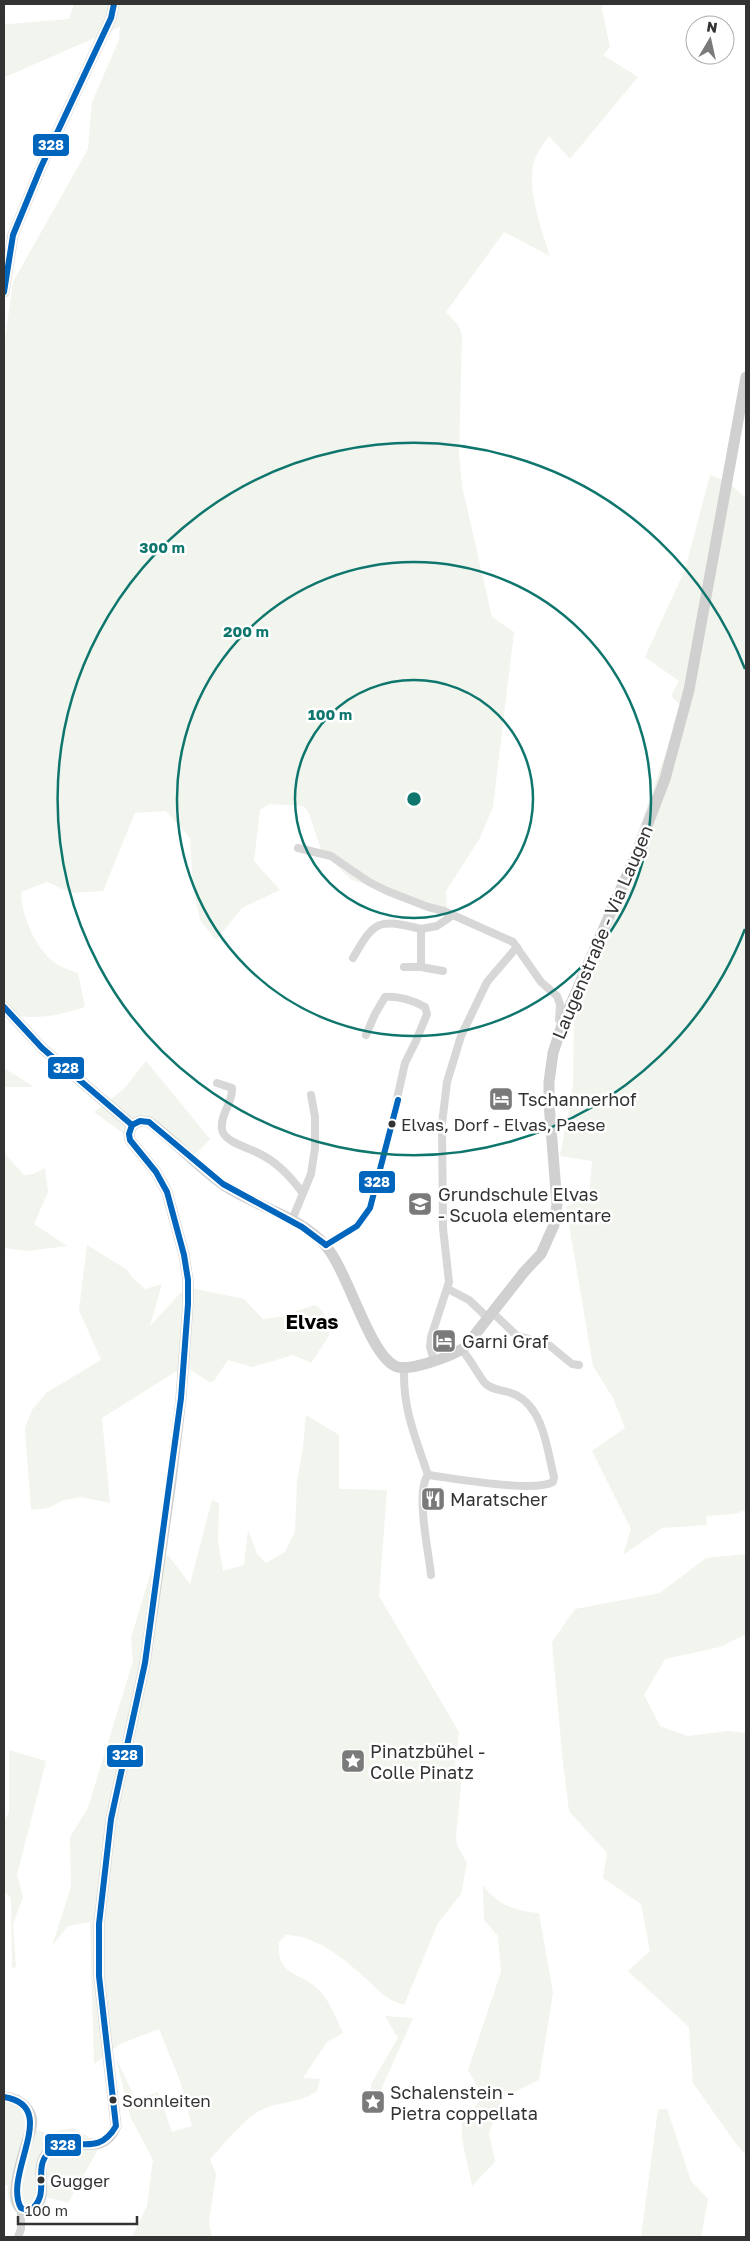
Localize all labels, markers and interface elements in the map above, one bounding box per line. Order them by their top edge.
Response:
north arrow [685,15,735,65]
text: N [706,17,719,36]
line badge: 328 [32,133,70,157]
text: 328 [38,136,64,153]
text: 300 m [139,538,185,556]
text: 200 m [223,622,269,640]
text: 100 m [308,705,352,723]
centre of rings [405,790,423,808]
street label: Laugenstraße - Via Laugen [547,822,657,1042]
line badge: 328 [47,1056,85,1080]
text: 328 [53,1059,79,1076]
hotel icon: Tschannerhof [488,1086,514,1112]
place label: Tschannerhof [518,1088,637,1110]
place label: Elvas, Dorf - Elvas, Paese [401,1114,606,1135]
marker: Elvas, Dorf - Elvas, Paese [387,1119,397,1129]
line badge: 328 [358,1170,396,1194]
text: 328 [364,1173,390,1190]
place label: Grundschule Elvas - Scuola elementare [438,1183,611,1226]
school or university icon: Grundschule Elvas - Scuola elementare [407,1191,433,1217]
district label: Elvas [286,1309,338,1333]
hotel icon: Garni Graf [431,1328,457,1354]
place label: Garni Graf [462,1330,549,1352]
restaurant icon: Maratscher [420,1486,446,1512]
place label: Maratscher [450,1488,548,1510]
place label: Pinatzbühel - Colle Pinatz [370,1740,485,1783]
line badge: 328 [106,1744,144,1768]
text: 328 [112,1746,138,1763]
place icon: Pinatzbühel - Colle Pinatz [340,1748,366,1774]
place label: Schalenstein - Pietra coppellata [390,2081,538,2124]
place icon: Schalenstein - Pietra coppellata [360,2089,386,2115]
place label: Sonnleiten [122,2090,211,2111]
marker: Sonnleiten [108,2095,118,2105]
line badge: 328 [44,2133,82,2157]
text: 328 [50,2136,76,2153]
place label: Gugger [50,2170,110,2191]
marker: Gugger [36,2175,46,2185]
scale bar [18,2194,136,2226]
text: 100 m [25,2201,68,2219]

